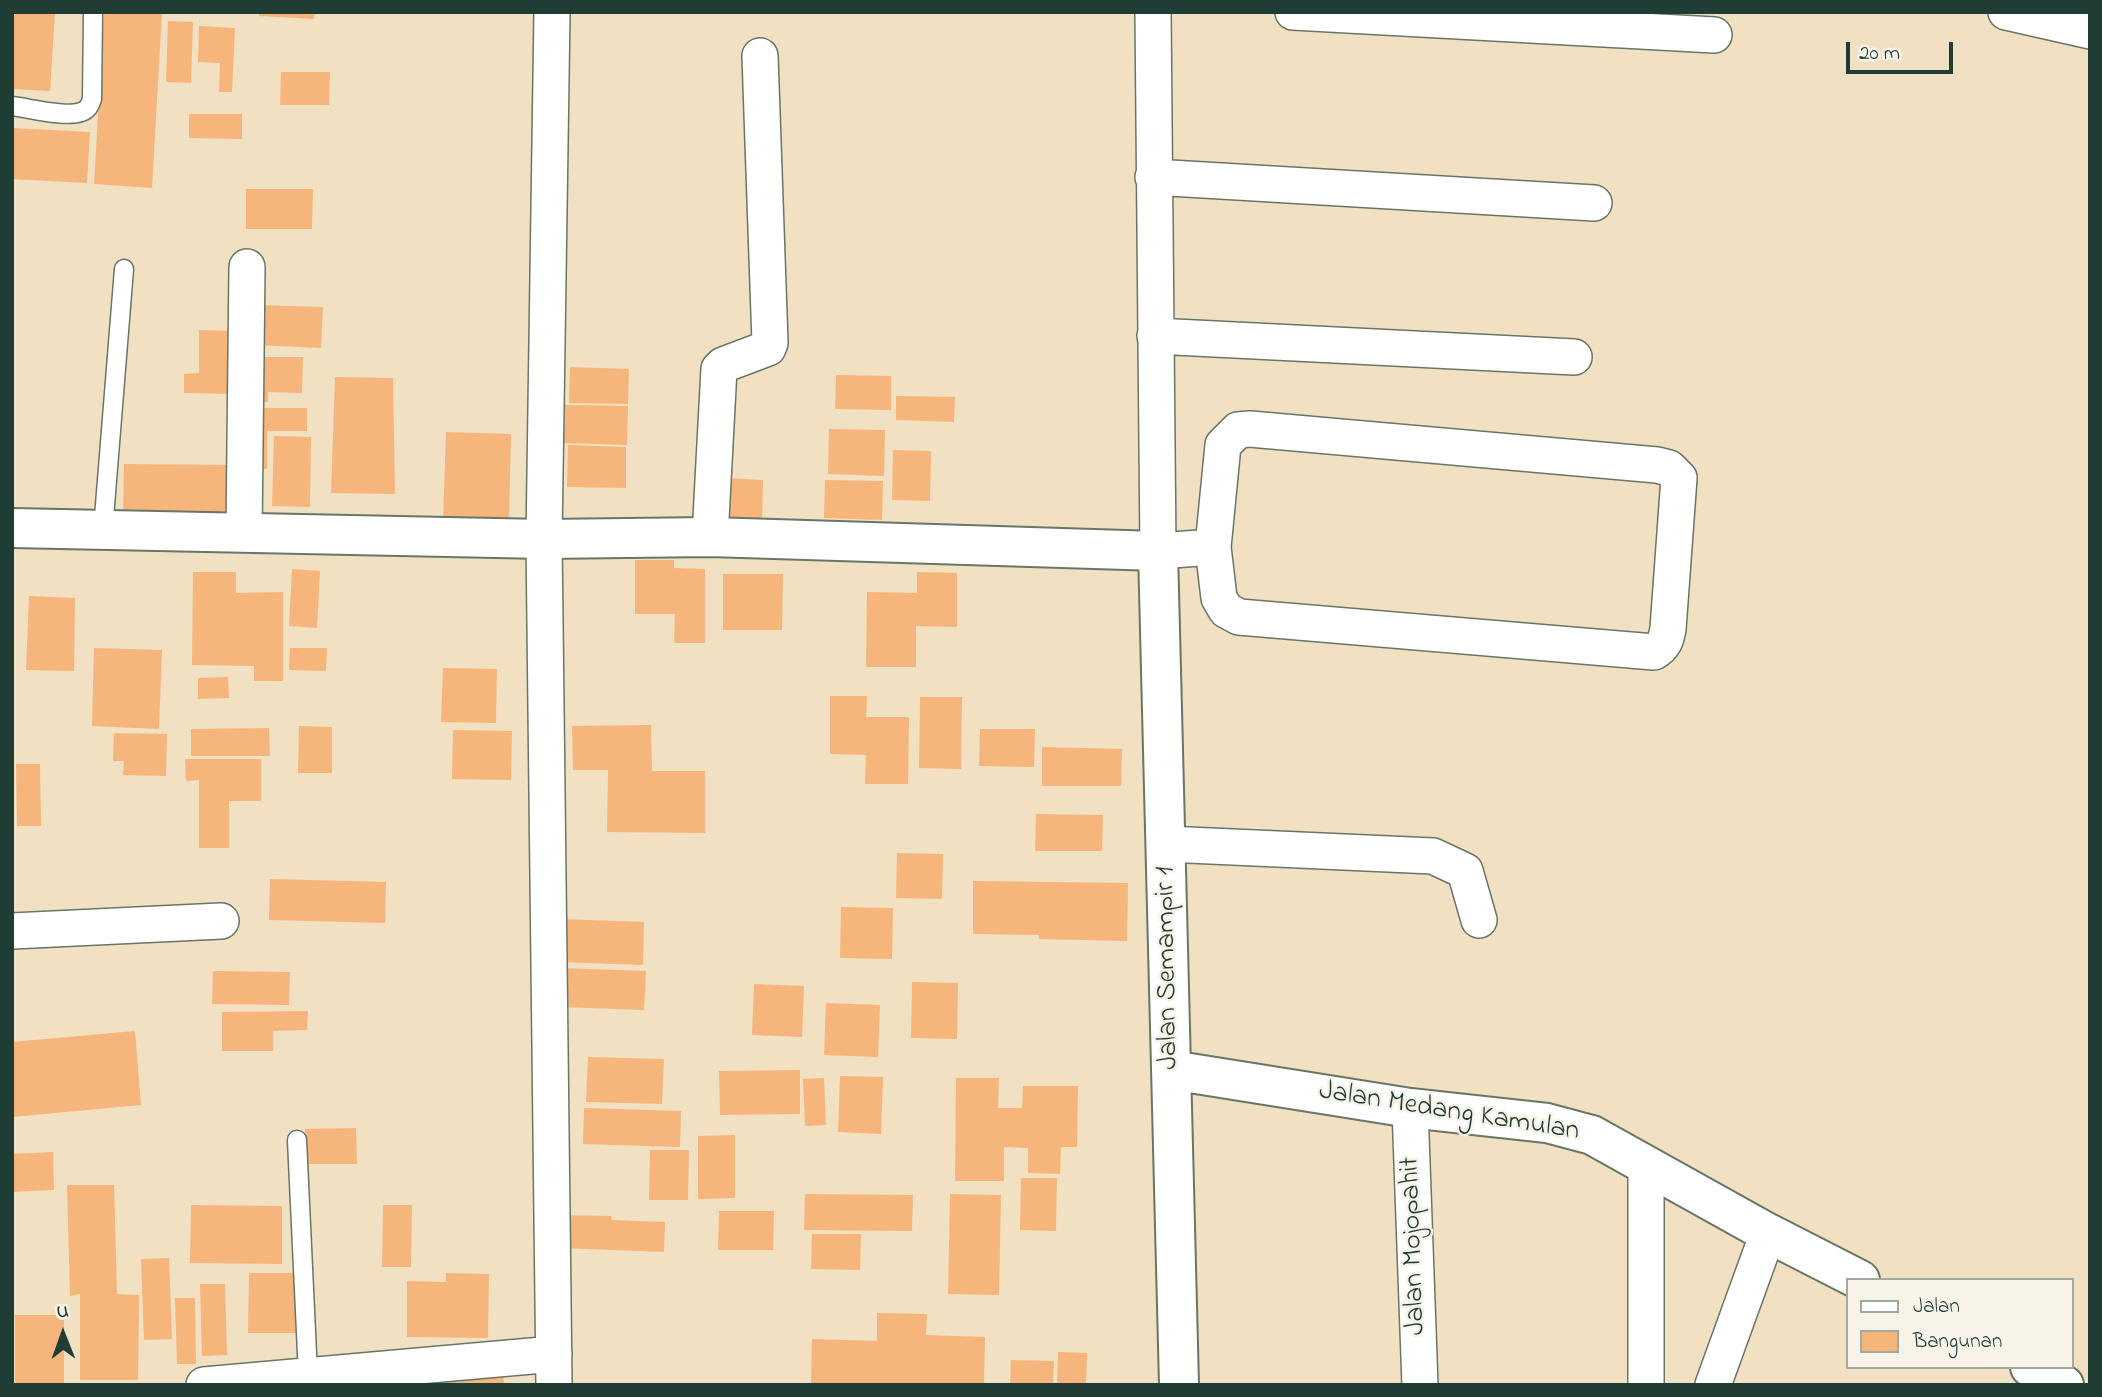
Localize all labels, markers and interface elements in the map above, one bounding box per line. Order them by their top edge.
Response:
scale bar [1850,28,1957,72]
text: 20 m [1859,39,1900,69]
street label: Jalan Semampir 1 [1150,866,1188,1070]
street label: Jalan Medang Kamulan [1316,1076,1582,1150]
street label: Jalan Mojopahit [1395,1156,1435,1336]
legend [1846,1278,2074,1369]
text: Jalan [1913,1292,1960,1322]
north arrow [28,1299,98,1369]
text: U [56,1299,69,1326]
text: Bangunan [1913,1327,2002,1357]

